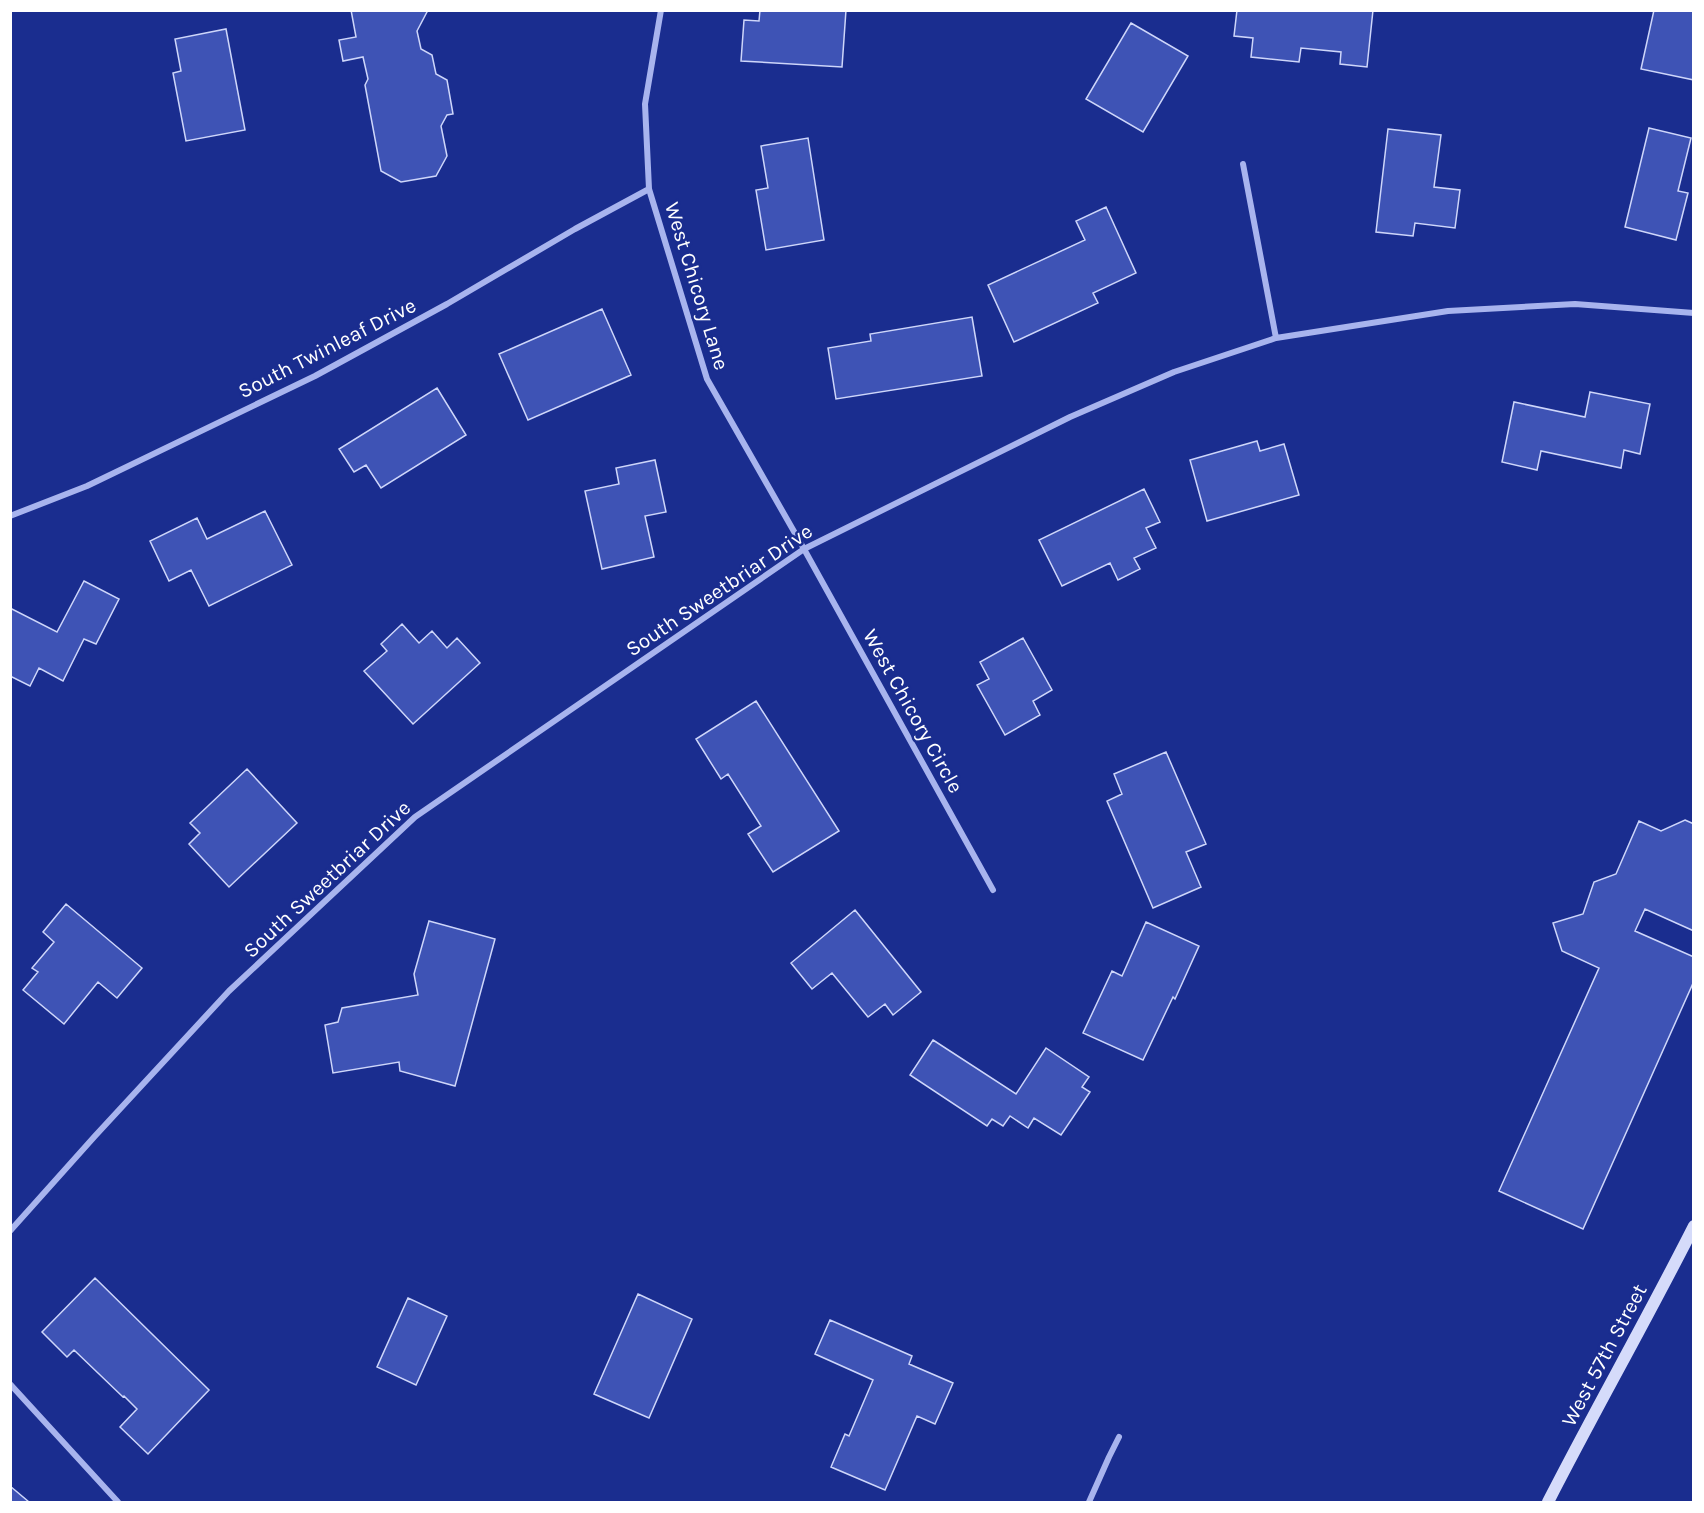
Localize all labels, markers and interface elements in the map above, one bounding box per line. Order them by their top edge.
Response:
street label: West Chicory Lane [660,199,734,373]
street label: South Twinleaf Drive [234,293,420,403]
street label: South Sweetbriar Drive [621,519,817,661]
street label: West Chicory Circle [858,625,968,797]
street label: South Sweetbriar Drive [239,795,415,963]
street label: West 57th Street [1556,1280,1652,1430]

